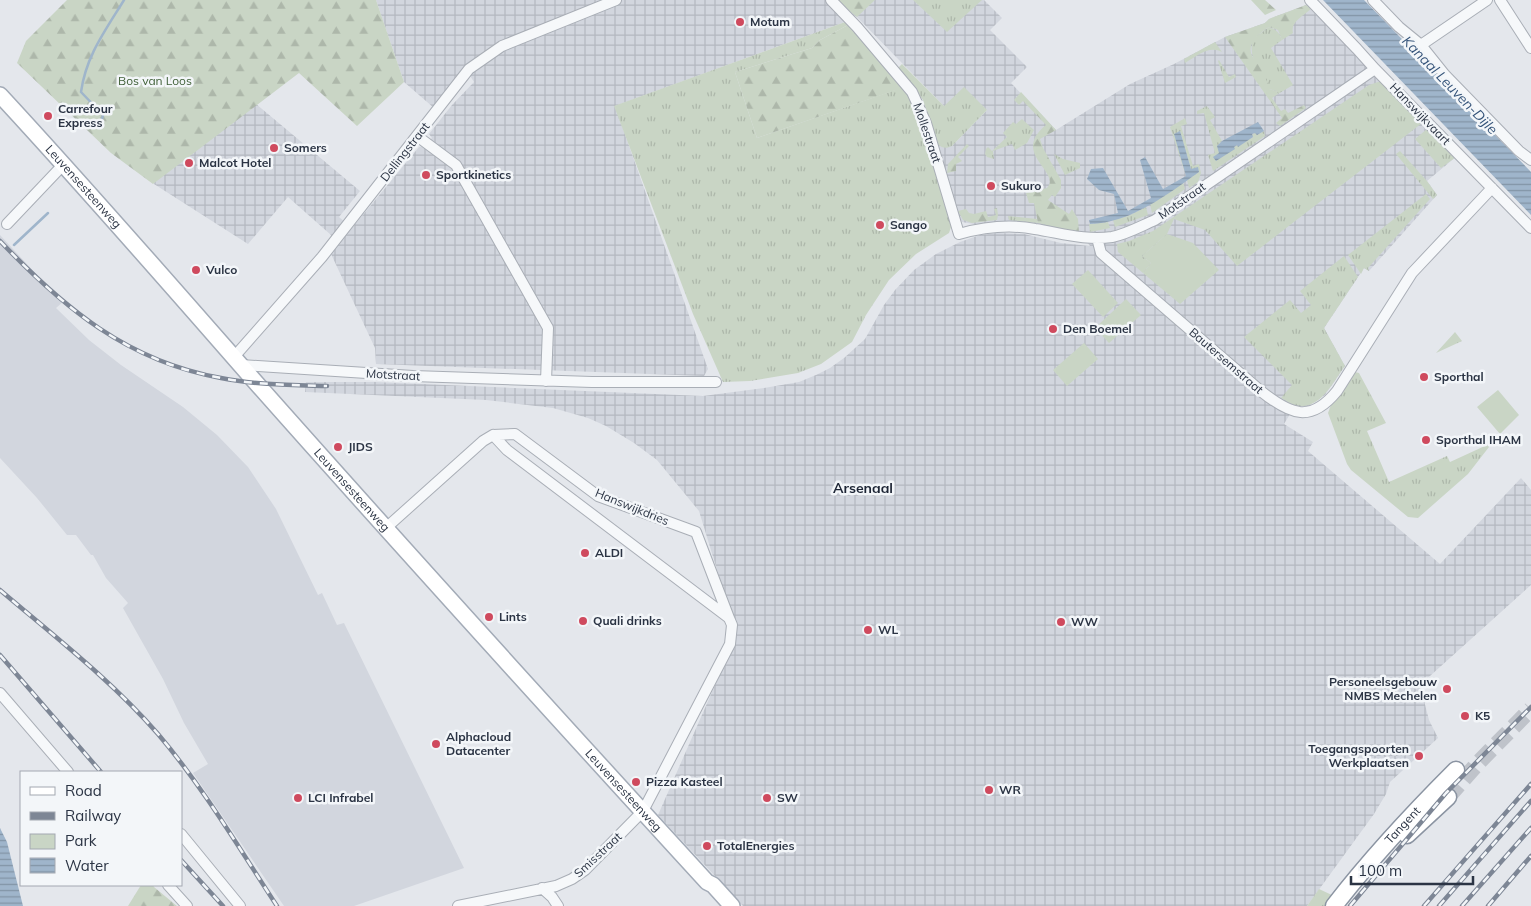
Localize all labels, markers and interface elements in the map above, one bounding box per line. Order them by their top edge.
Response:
place label: Motum [750,14,790,29]
marker: Motum [734,16,746,28]
water label: Kanaal Leuven-Dijle [1398,32,1502,138]
park label: Bos van Loos [118,73,192,88]
street label: Hanswijkvaart [1387,79,1454,148]
place label: Carrefour Express [58,101,113,130]
street label: Mollestraat [910,101,945,165]
marker: Carrefour Express [42,110,54,122]
street label: Dellingstraat [377,119,432,184]
place label: Somers [284,140,327,155]
street label: Leuvensesteenweg [43,142,125,231]
marker: Somers [268,142,280,154]
place label: Malcot Hotel [199,155,271,170]
marker: Malcot Hotel [183,157,195,169]
place label: Sportkinetics [436,167,511,182]
marker: Sportkinetics [420,169,432,181]
place label: Sukuro [1001,178,1041,193]
street label: Motstraat [1155,179,1208,222]
marker: Sukuro [985,180,997,192]
place label: Sango [890,217,927,232]
marker: Sango [874,219,886,231]
place label: Vulco [205,262,237,277]
marker: Vulco [190,264,202,276]
place label: Den Boemel [1063,321,1132,336]
marker: Den Boemel [1047,323,1059,335]
street label: Bautersemstraat [1186,324,1266,397]
street label: Motstraat [366,366,421,383]
place label: Sporthal [1434,369,1484,384]
marker: Sporthal [1418,371,1430,383]
place label: Sporthal IHAM [1436,432,1521,447]
marker: Sporthal IHAM [1420,434,1432,446]
place label: JIDS [348,439,373,454]
marker: JIDS [332,441,344,453]
street label: Leuvensesteenweg [311,445,393,534]
district label: Arsenaal [833,479,893,497]
street label: Hanswijkdries [593,485,671,528]
place label: ALDI [595,545,623,560]
marker: ALDI [579,547,591,559]
place label: Lints [499,609,527,624]
marker: Lints [483,611,495,623]
place label: Quali drinks [593,613,662,628]
place label: WW [1071,614,1098,629]
marker: Quali drinks [577,615,589,627]
marker: WW [1055,616,1067,628]
place label: WL [878,622,898,637]
marker: WL [862,624,874,636]
place label: Personeelsgebouw NMBS Mechelen [1329,674,1437,703]
marker: Personeelsgebouw NMBS Mechelen [1441,683,1453,695]
place label: K5 [1475,708,1490,723]
marker: K5 [1459,710,1471,722]
place label: Alphacloud Datacenter [446,729,511,758]
marker: Alphacloud Datacenter [430,738,442,750]
place label: Toegangspoorten Werkplaatsen [1308,741,1409,770]
street label: Leuvensesteenweg [582,746,665,835]
marker: Toegangspoorten Werkplaatsen [1413,750,1425,762]
legend [20,771,182,886]
place label: Pizza Kasteel [646,774,723,789]
marker: Pizza Kasteel [630,776,642,788]
text: Road [65,781,102,800]
place label: WR [999,782,1021,797]
marker: WR [983,784,995,796]
place label: LCI Infrabel [308,790,374,805]
place label: SW [777,790,799,805]
marker: LCI Infrabel [292,792,304,804]
marker: SW [761,792,773,804]
street label: Tangent [1381,803,1423,847]
text: Railway [65,806,121,825]
street label: Smisstraat [571,829,625,881]
text: Park [65,831,97,850]
place label: TotalEnergies [717,838,794,853]
marker: TotalEnergies [701,840,713,852]
scale bar [1351,854,1474,886]
text: Water [65,856,109,875]
text: 100 m [1358,861,1402,880]

